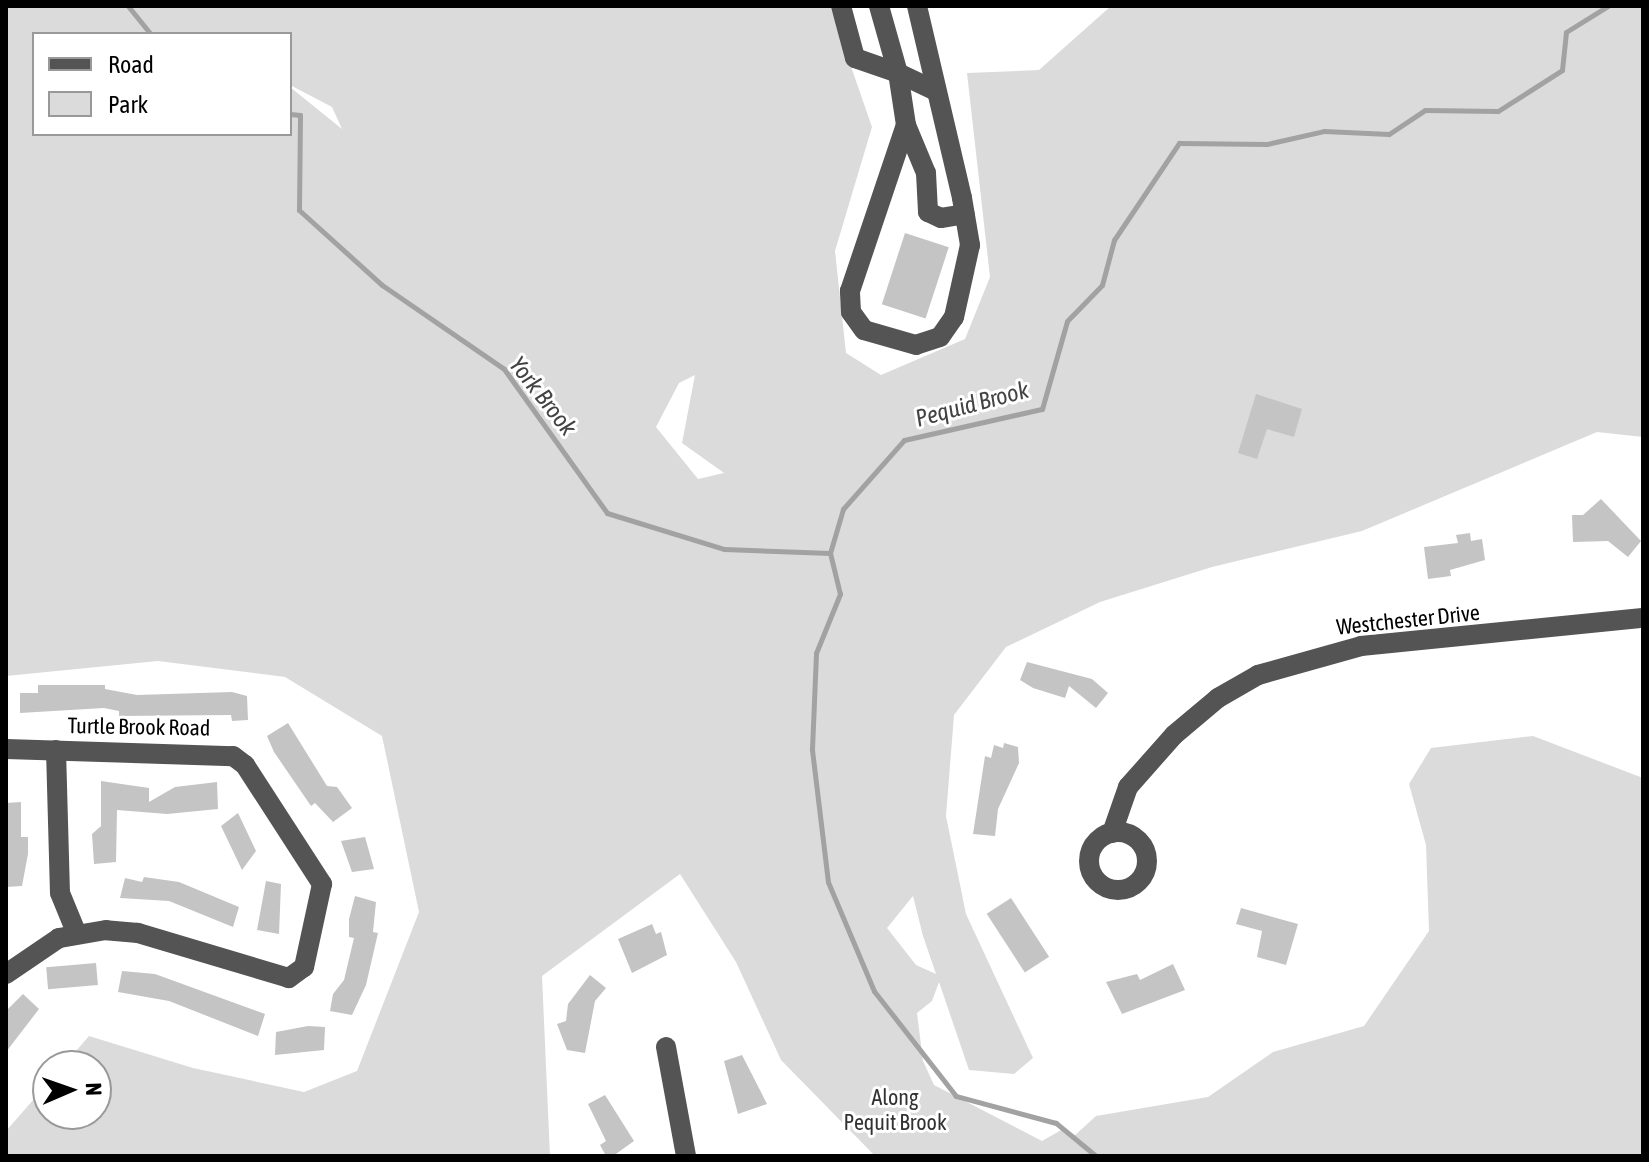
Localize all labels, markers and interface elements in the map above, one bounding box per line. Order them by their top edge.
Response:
legend [32,32,292,136]
text: Road [108,51,154,78]
text: Park [108,91,148,118]
water label: York Brook [503,351,583,441]
water label: Pequid Brook [912,375,1032,433]
street label: Westchester Drive [1335,599,1481,641]
street label: Turtle Brook Road [67,713,211,741]
north arrow [32,1050,112,1130]
text: N [81,1082,107,1096]
park label: Along Pequit Brook [843,1084,947,1136]

